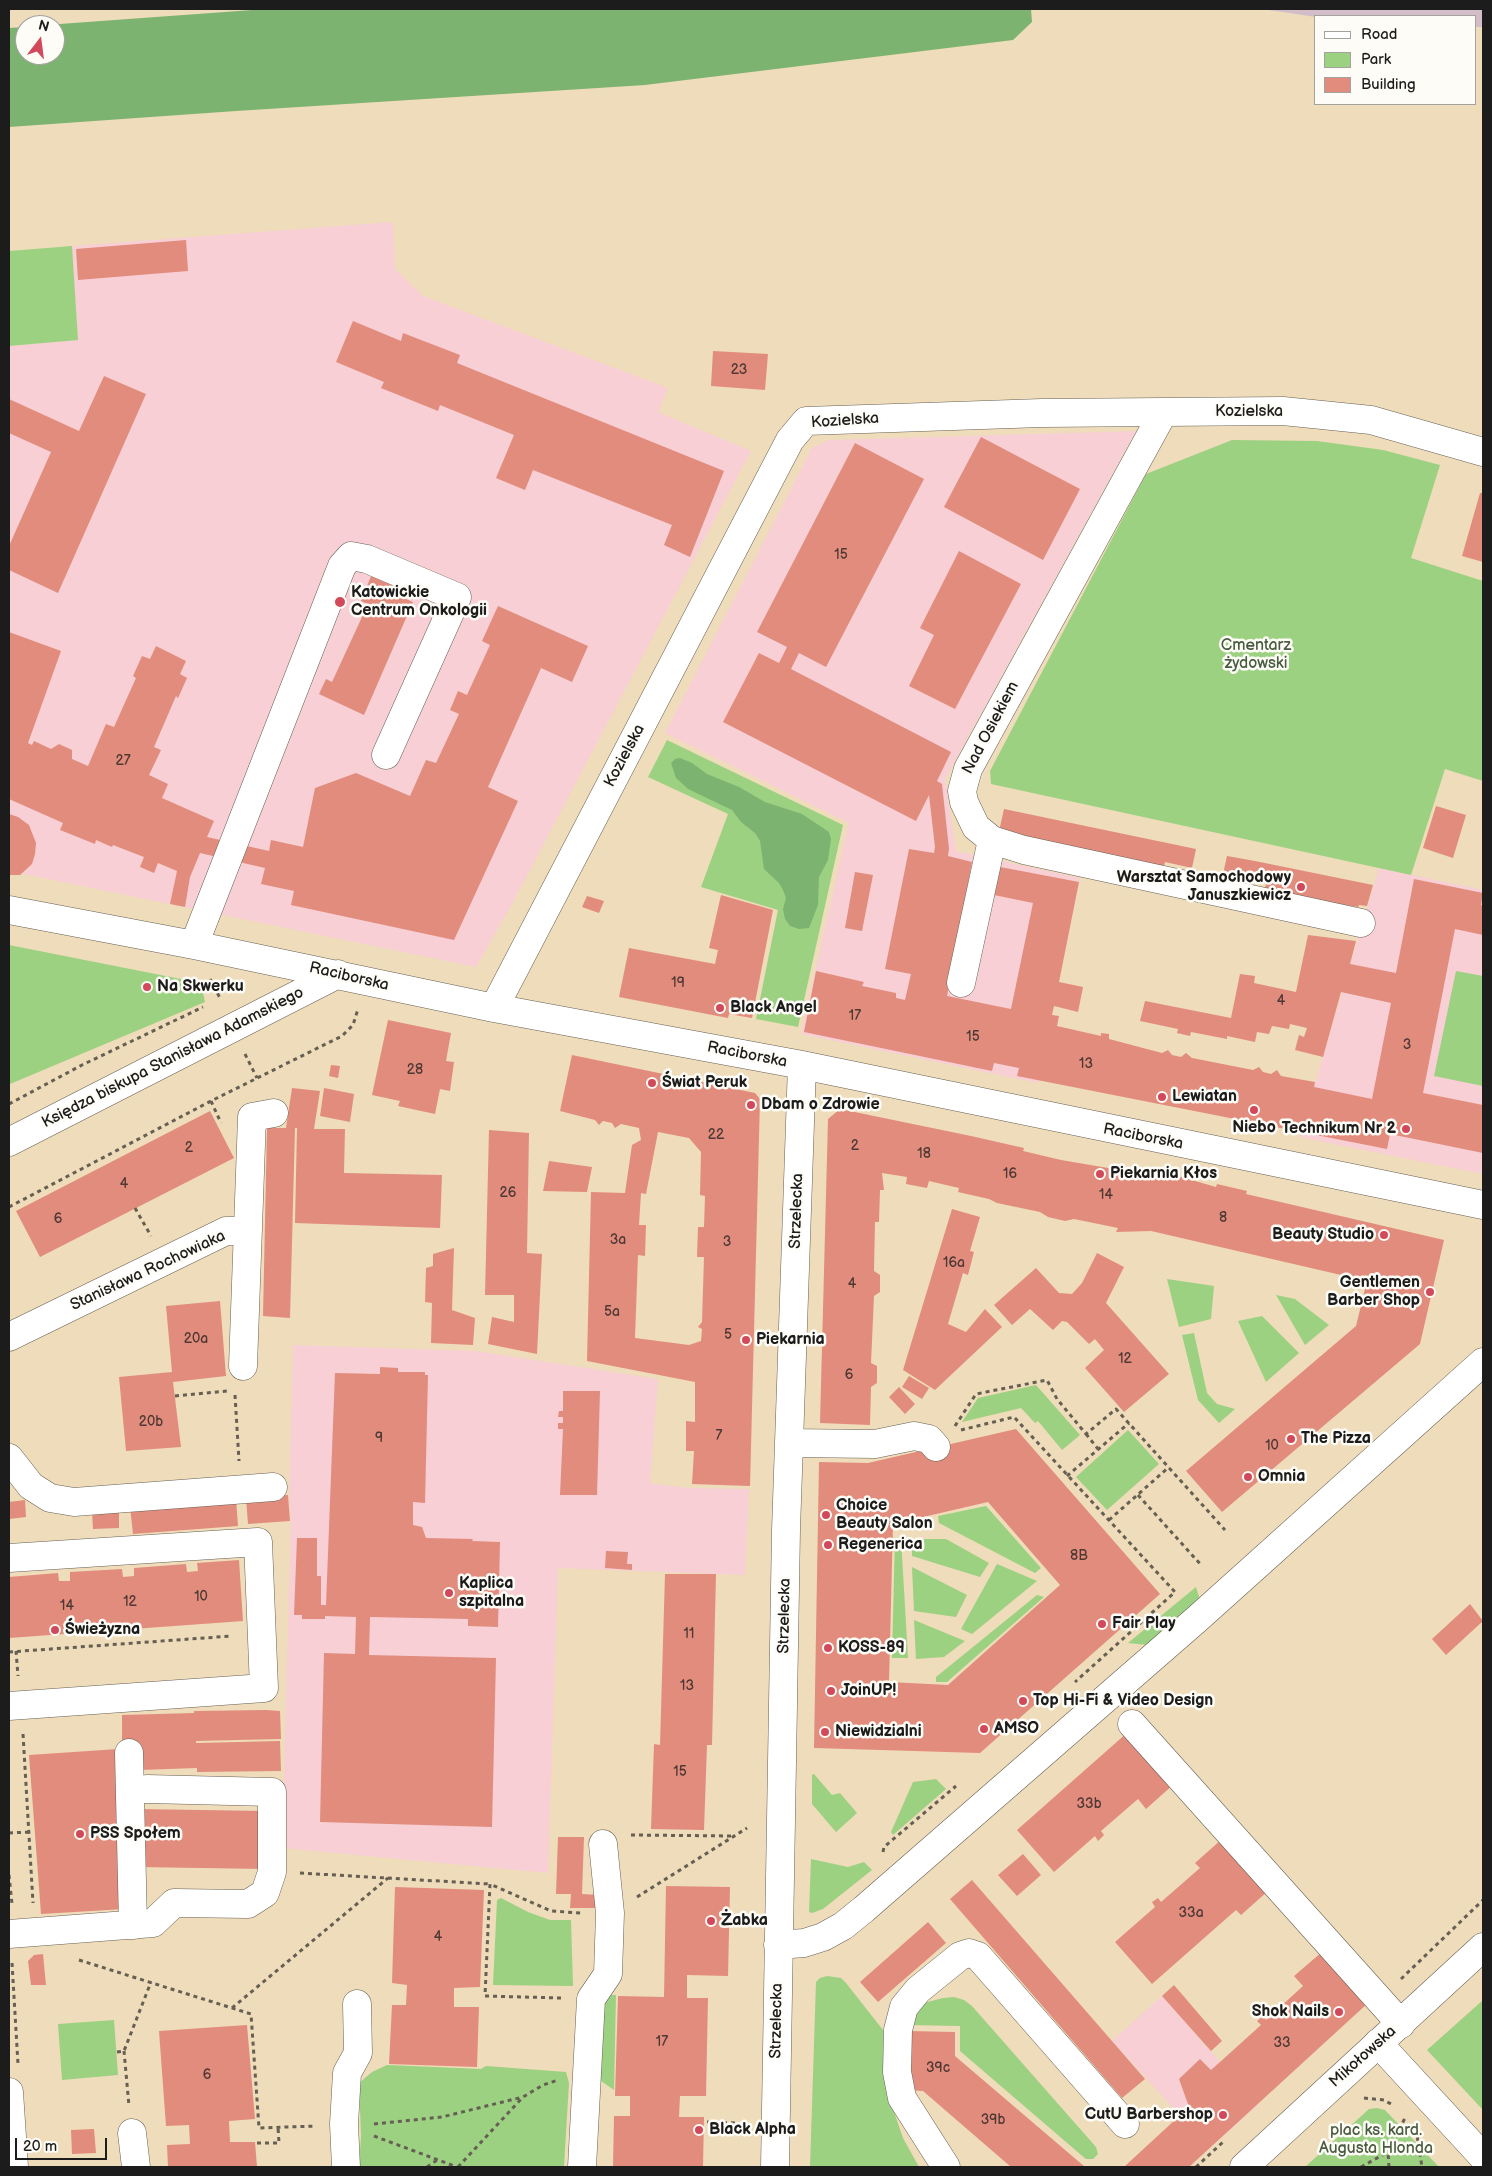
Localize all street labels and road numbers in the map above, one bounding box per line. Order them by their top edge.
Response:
street label: Kozielska [1215,402,1283,422]
street label: Kozielska [810,409,880,433]
street label: Nad Osiekiem [959,678,1023,778]
street label: Kozielska [601,721,649,791]
street label: Raciborska [307,959,391,995]
street label: Księdza biskupa Stanisława Adamskiego [39,983,307,1133]
street label: Raciborska [705,1038,789,1072]
street label: Raciborska [1101,1120,1185,1154]
street label: Strzelecka [786,1173,808,1249]
street label: Stanisława Rochowiaka [67,1227,229,1315]
street label: Strzelecka [775,1578,795,1654]
street label: Strzelecka [767,1983,787,2059]
street label: Mikołowska [1326,2022,1400,2092]

